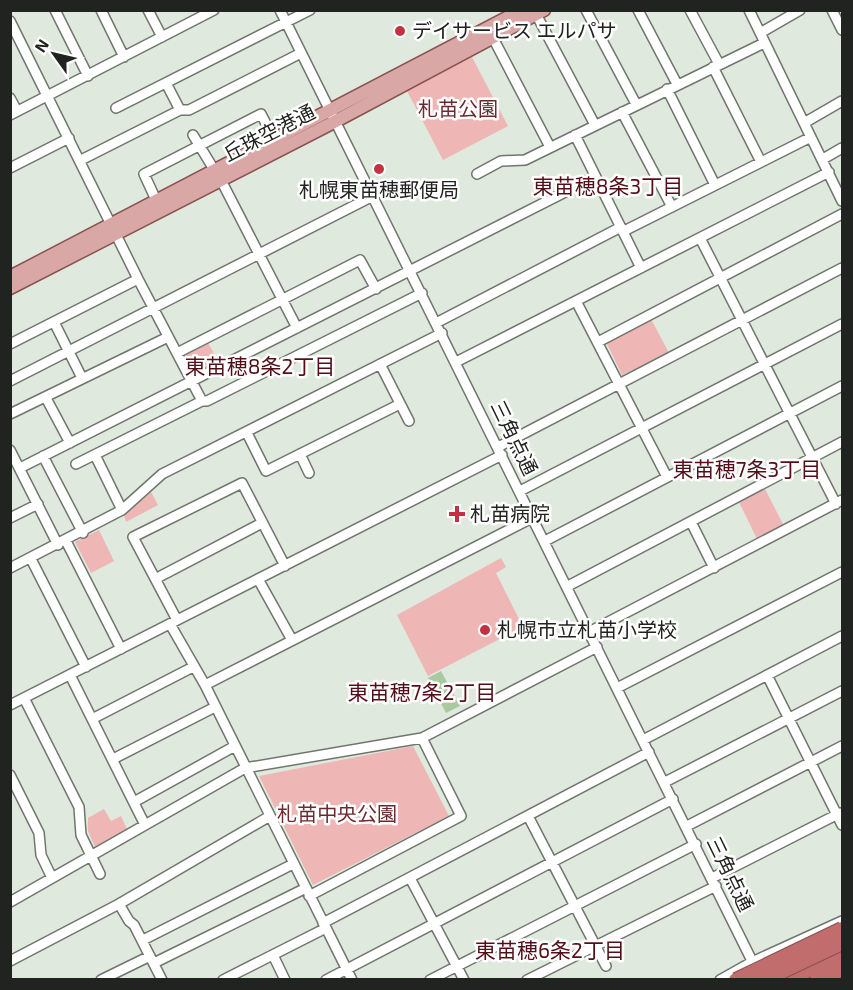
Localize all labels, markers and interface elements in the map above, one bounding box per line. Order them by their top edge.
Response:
place label: デイサービス エルパサ [412,18,616,42]
north arrow [24,24,84,84]
marker: デイサービス エルパサ [393,24,407,38]
text: N [30,35,52,55]
park label: 札苗公園 [418,96,498,120]
street label: 丘珠空港通 [219,99,319,166]
marker: 札幌東苗穂郵便局 [372,162,386,176]
district label: 東苗穂8条3丁目 [533,173,683,198]
place label: 札幌東苗穂郵便局 [299,177,459,201]
district label: 東苗穂8条2丁目 [185,353,335,378]
street label: 三角点通 [487,396,543,479]
district label: 東苗穂7条3丁目 [673,456,821,481]
place label: 札苗病院 [470,501,550,525]
marker: 札苗病院 [448,505,466,523]
place label: 札幌市立札苗小学校 [497,617,677,641]
marker: 札幌市立札苗小学校 [478,623,492,637]
district label: 東苗穂7条2丁目 [348,679,496,704]
park label: 札苗中央公園 [277,801,397,825]
street label: 三角点通 [703,832,759,915]
district label: 東苗穂6条2丁目 [475,937,625,962]

